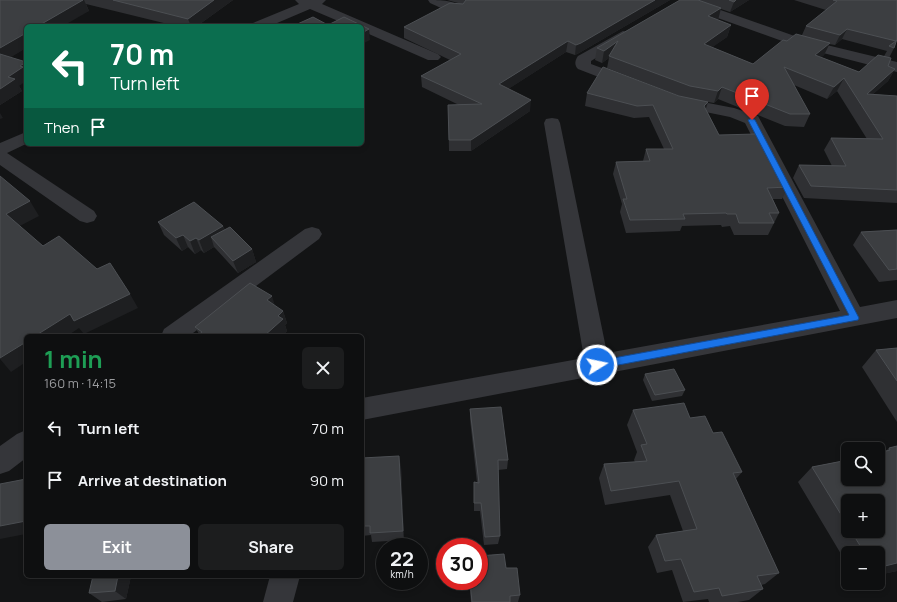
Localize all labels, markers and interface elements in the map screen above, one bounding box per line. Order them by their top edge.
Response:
text: 70 m [110,35,174,73]
icon: left [44,40,96,92]
text: Turn left [110,71,180,95]
pin [735,79,769,120]
icon: arrive [741,85,763,107]
icon: arrive [87,116,109,138]
text: Then [44,117,79,138]
text: 1 min [44,342,103,375]
position arrow [576,344,618,386]
button: close [302,347,344,389]
text: 160 m · 14:15 [44,374,116,392]
icon: left [44,417,66,439]
text: Turn left [78,418,140,439]
text: 70 m [312,418,344,439]
map controls [841,442,885,590]
button: search [841,442,885,486]
icon: arrive [44,469,66,491]
text: Arrive at destination [78,470,227,491]
text: 90 m [310,470,344,491]
button: + [841,494,885,538]
button: Exit [44,524,190,570]
button: Share [198,524,344,570]
speed limit sign: 30 [436,538,488,590]
text: 22 [390,545,414,572]
button: − [841,546,885,590]
text: km/h [390,567,414,581]

